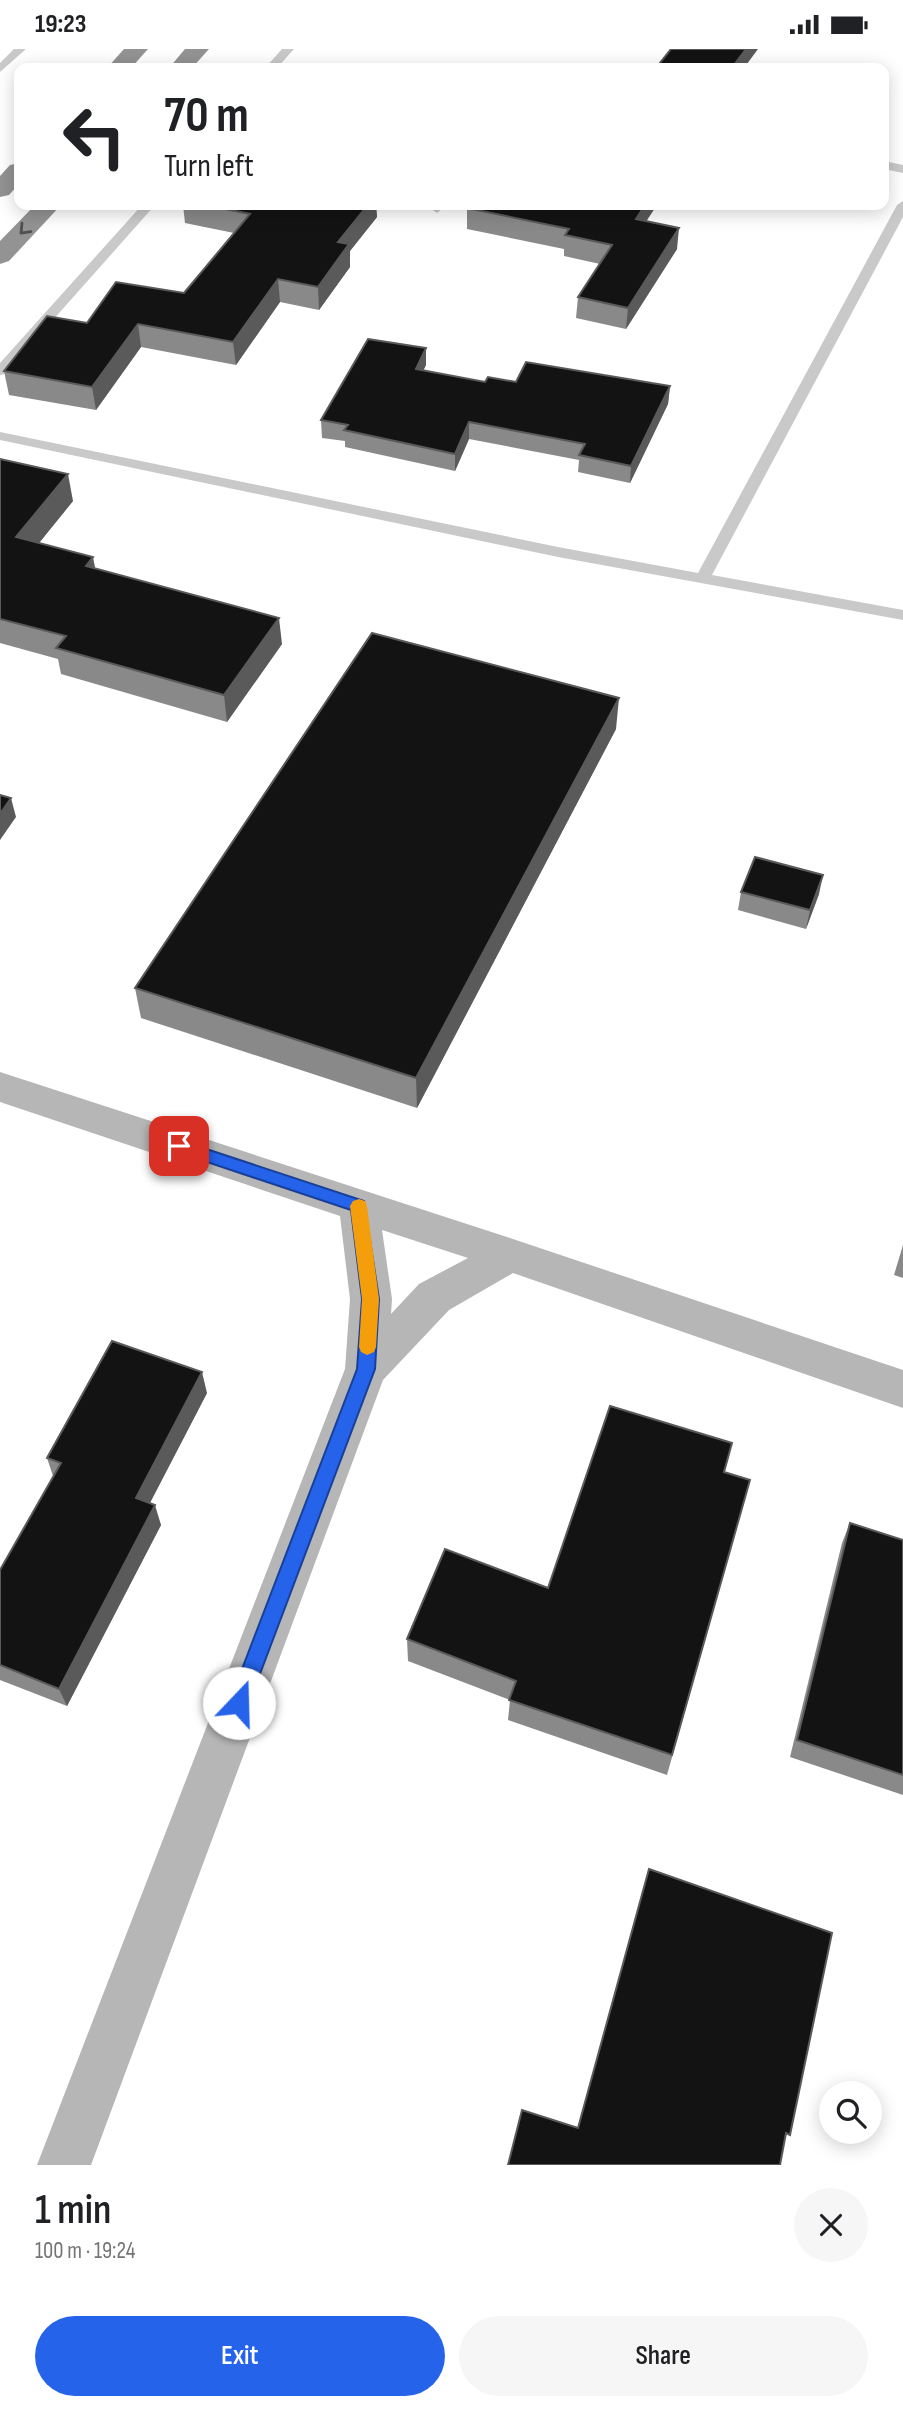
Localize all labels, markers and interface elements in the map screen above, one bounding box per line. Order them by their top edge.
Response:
text: 19:23 [35,9,86,40]
text: 70 m [164,87,249,146]
icon: left [49,91,140,182]
text: Turn left [164,147,254,186]
one-way arrow [20,222,33,235]
pin [149,1116,209,1176]
icon: arrive [160,1127,198,1165]
position arrow [202,1666,276,1740]
map controls [819,2081,882,2144]
button: search [819,2081,882,2144]
text: 1 min [35,2185,111,2236]
button: close [794,2188,868,2262]
text: 100 m · 19:24 [35,2237,135,2265]
button: Exit [35,2316,445,2396]
button: Share [459,2316,868,2396]

